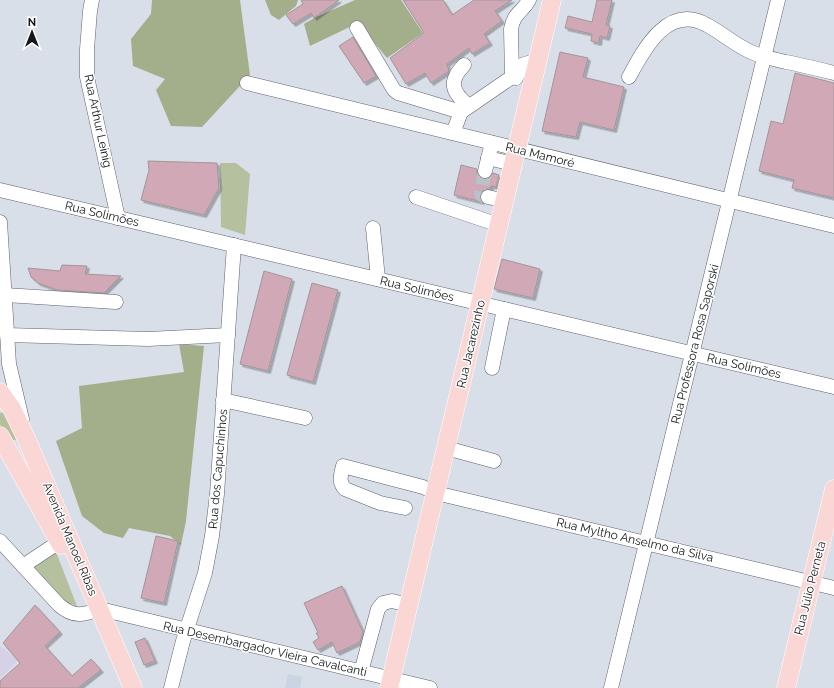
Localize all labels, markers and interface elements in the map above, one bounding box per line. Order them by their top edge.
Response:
north arrow [12,12,52,52]
text: N [28,16,36,29]
street label: Rua Arthur Leinig [81,73,115,169]
street label: Rua Mamoré [504,140,576,170]
street label: Rua Solimões [63,199,141,229]
street label: Rua Professora Rosa Saporski [668,263,722,425]
street label: Rua Solimões [378,274,456,304]
street label: Rua Jacarezinho [454,299,488,389]
street label: Rua Solimões [705,351,783,381]
street label: Rua dos Capuchinhos [206,408,230,530]
street label: Avenida Manoel Ribas [40,480,100,598]
street label: Rua Myltho Anselmo da Silva [555,515,715,565]
street label: Rua Júlio Perneta [792,540,828,636]
street label: Rua Desembargador Vieira Cavalcanti [162,619,368,679]

